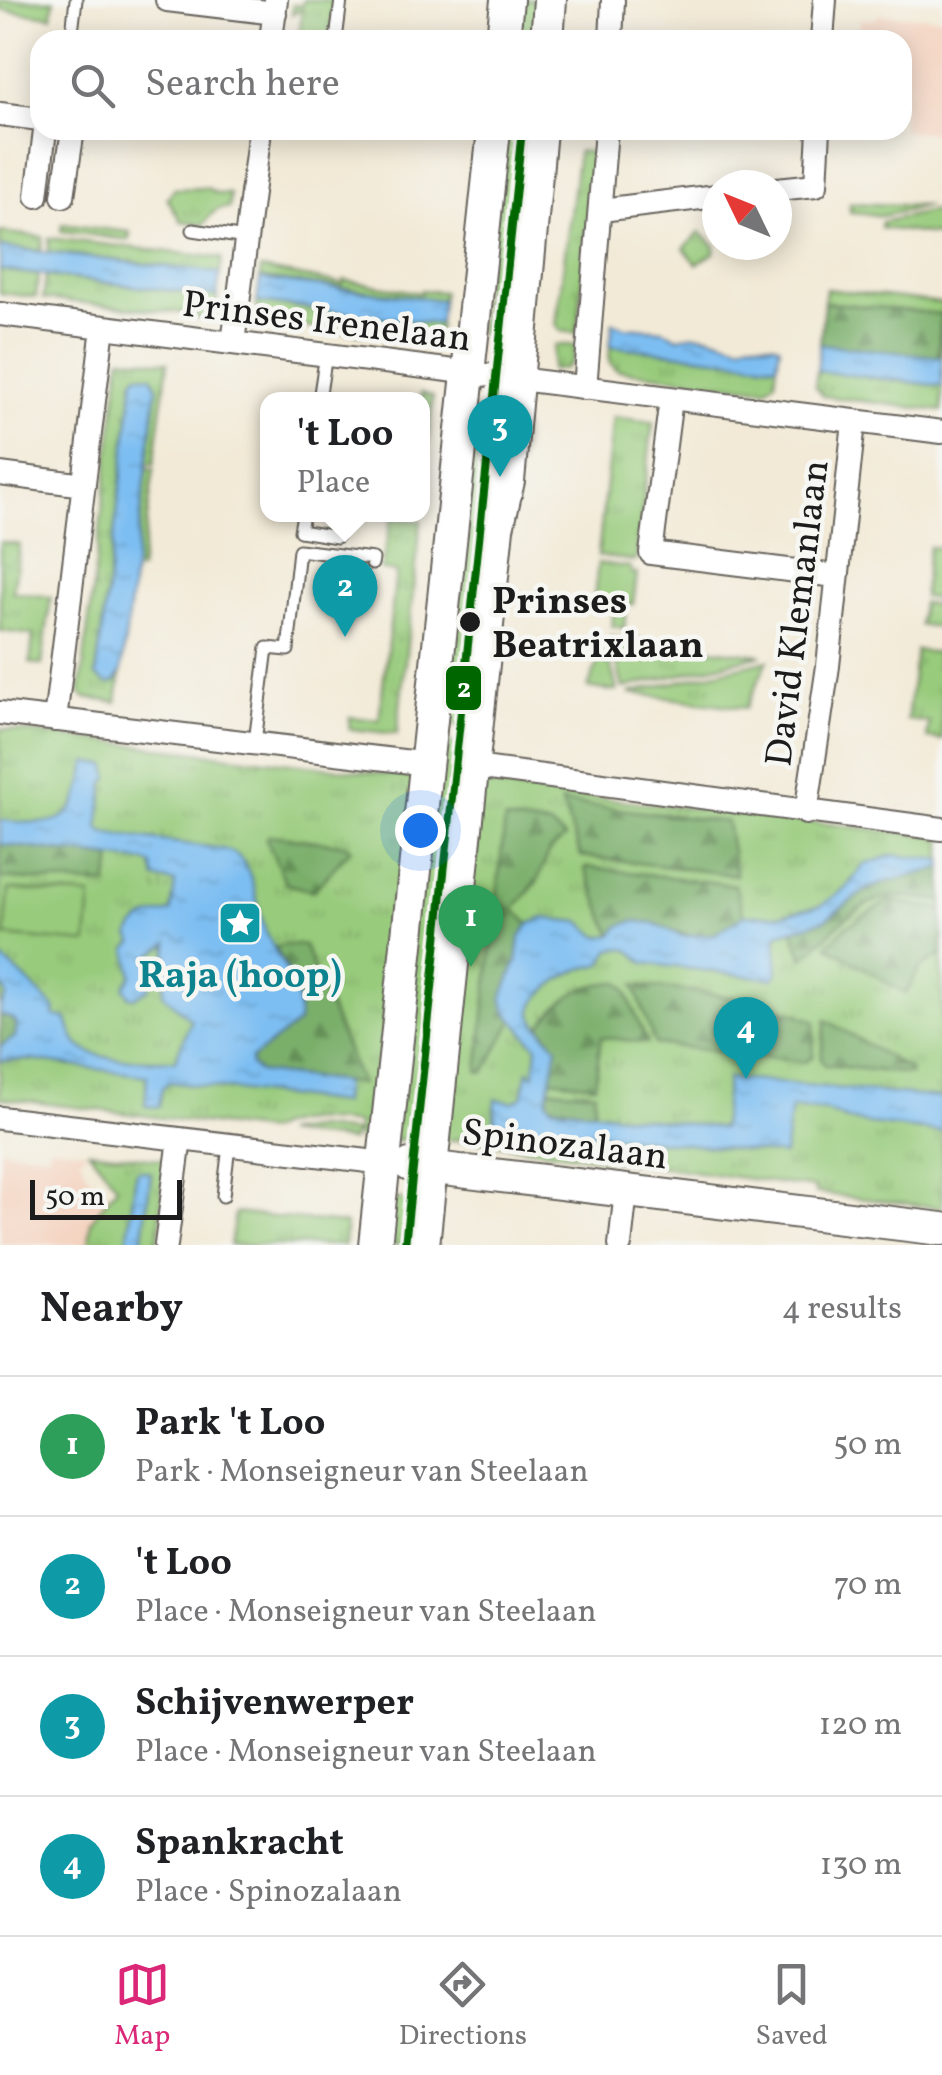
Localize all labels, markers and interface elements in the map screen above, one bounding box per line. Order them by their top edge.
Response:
search box [30,30,912,140]
icon: search [65,58,120,113]
text: Search here [145,59,340,112]
north arrow [702,170,792,260]
street label: Prinses Irenelaan [179,279,474,367]
popup [260,392,430,522]
pin: 3 [468,394,532,477]
text: 't Loo [297,409,393,462]
street label: David Klemanlaan [754,457,845,770]
text: Place [297,462,370,506]
pin: 2 [312,554,378,637]
place label: Prinses Beatrixlaan [492,577,704,674]
marker: Prinses Beatrixlaan [457,609,483,635]
line badge: 2 [444,664,483,712]
text: 2 [457,670,471,709]
your location [395,805,446,856]
pin: 1 [438,884,504,967]
place icon: Raja (hoop) [217,900,263,946]
place label: Raja (hoop) [138,951,342,1004]
pin: 4 [714,996,778,1079]
street label: Spinozalaan [459,1108,671,1185]
scale bar [30,1175,182,1220]
text: 50 m [45,1178,105,1217]
text: Nearby [40,1281,183,1340]
text: 4 results [782,1288,902,1332]
text: Park 't Loo [135,1398,326,1451]
text: 1 [66,1424,79,1468]
text: 50 m [833,1424,902,1468]
text: Park · Monseigneur van Steelaan [135,1451,589,1495]
text: 't Loo [135,1538,232,1591]
text: 2 [64,1564,81,1608]
text: 70 m [834,1564,902,1608]
text: Place · Monseigneur van Steelaan [135,1591,597,1635]
text: Schijvenwerper [135,1678,414,1731]
text: 3 [64,1704,81,1748]
text: 120 m [819,1704,902,1748]
text: Place · Monseigneur van Steelaan [135,1731,597,1775]
text: Spankracht [135,1818,344,1871]
text: 4 [63,1844,82,1888]
text: 130 m [820,1844,902,1888]
text: Place · Spinozalaan [135,1871,402,1915]
tab: Map [114,1957,170,2056]
tab: Directions [399,1957,527,2056]
tab: Saved [756,1957,828,2056]

